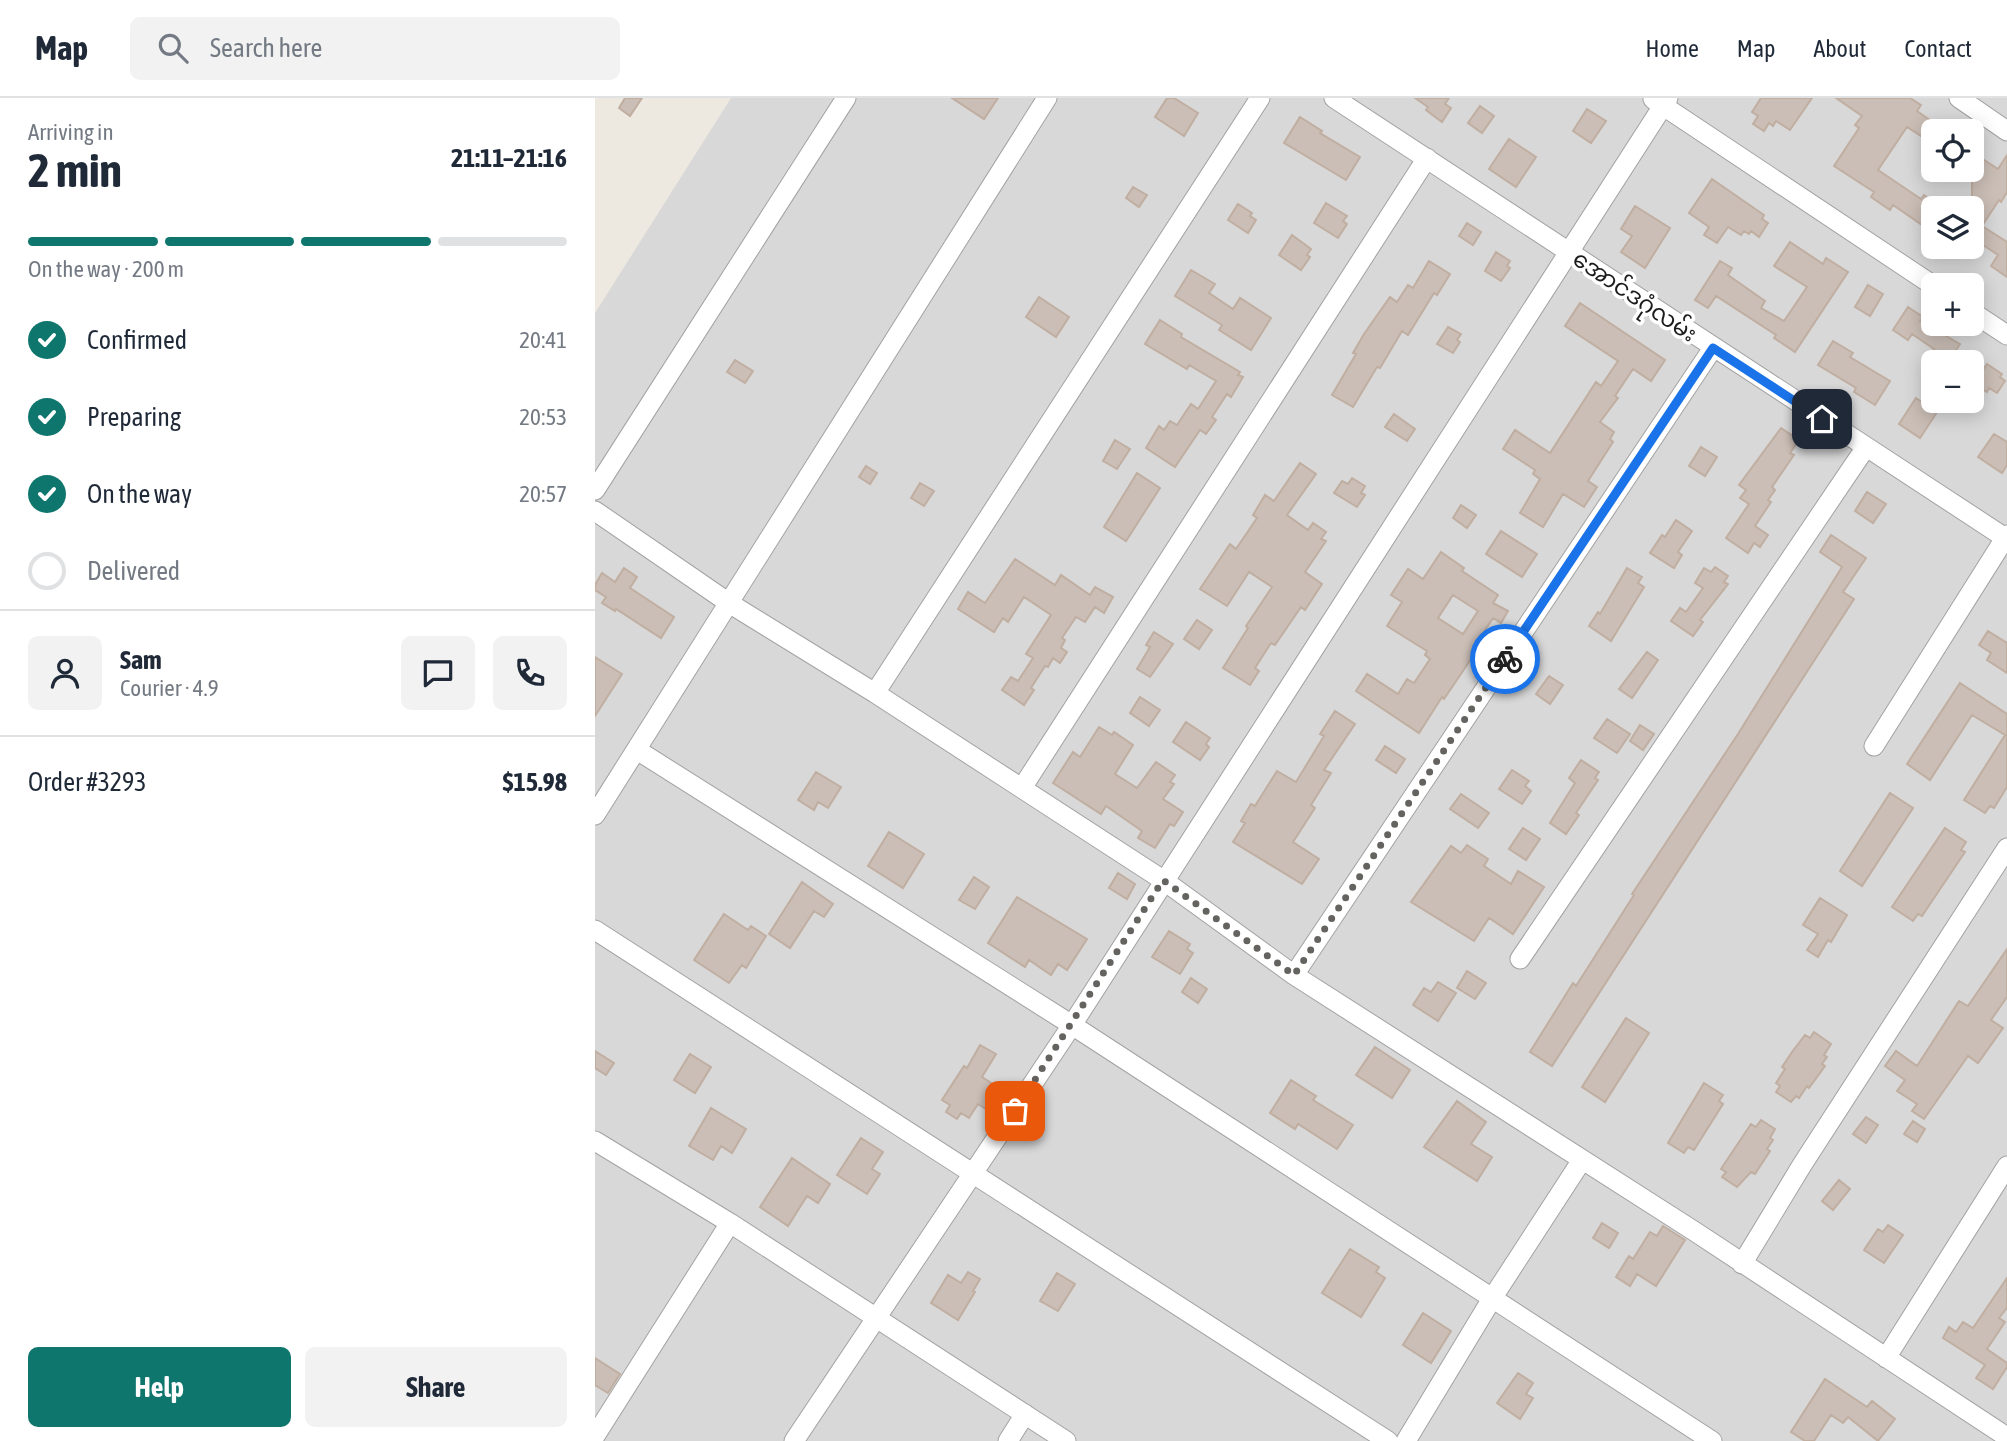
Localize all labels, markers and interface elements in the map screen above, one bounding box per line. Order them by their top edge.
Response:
search box [130,17,620,80]
text: Map [35,29,88,67]
icon: search [154,29,192,67]
text: Search here [210,33,322,63]
text: Home [1645,35,1699,62]
text: Map [1737,35,1775,62]
text: About [1813,35,1866,62]
text: Contact [1904,35,1972,62]
text: Arriving in [28,119,114,145]
map controls [1921,119,1984,413]
button: locate [1921,119,1984,182]
text: 21:11–21:16 [451,143,567,173]
text: 2 min [28,144,122,197]
button: layers [1921,196,1984,259]
street label: အောင်ဒဂုံလမ်း [1565,243,1704,352]
text: On the way · 200 m [28,256,184,282]
button: + [1921,273,1984,336]
icon: check [28,321,66,359]
text: Confirmed [87,325,187,355]
text: 20:41 [519,327,567,353]
button: − [1921,350,1984,413]
pin [1792,389,1852,449]
icon: check [28,398,66,436]
icon: home [1803,400,1841,438]
text: Preparing [87,402,181,432]
text: 20:53 [519,404,567,430]
icon: check [28,475,66,513]
text: On the way [87,479,192,509]
text: 20:57 [519,481,567,507]
text: Delivered [87,556,180,586]
courier [1470,624,1540,694]
button: person [28,636,102,710]
button: chat [401,636,475,710]
button: phone [493,636,567,710]
icon: bike [1486,640,1524,678]
text: Sam [120,645,162,675]
text: Courier · 4.9 [120,675,219,701]
text: Order #3293 [28,767,147,797]
text: $15.98 [503,767,567,797]
pin [985,1081,1045,1141]
icon: bag [996,1092,1034,1130]
button: Help [28,1347,291,1427]
button: Share [305,1347,567,1427]

